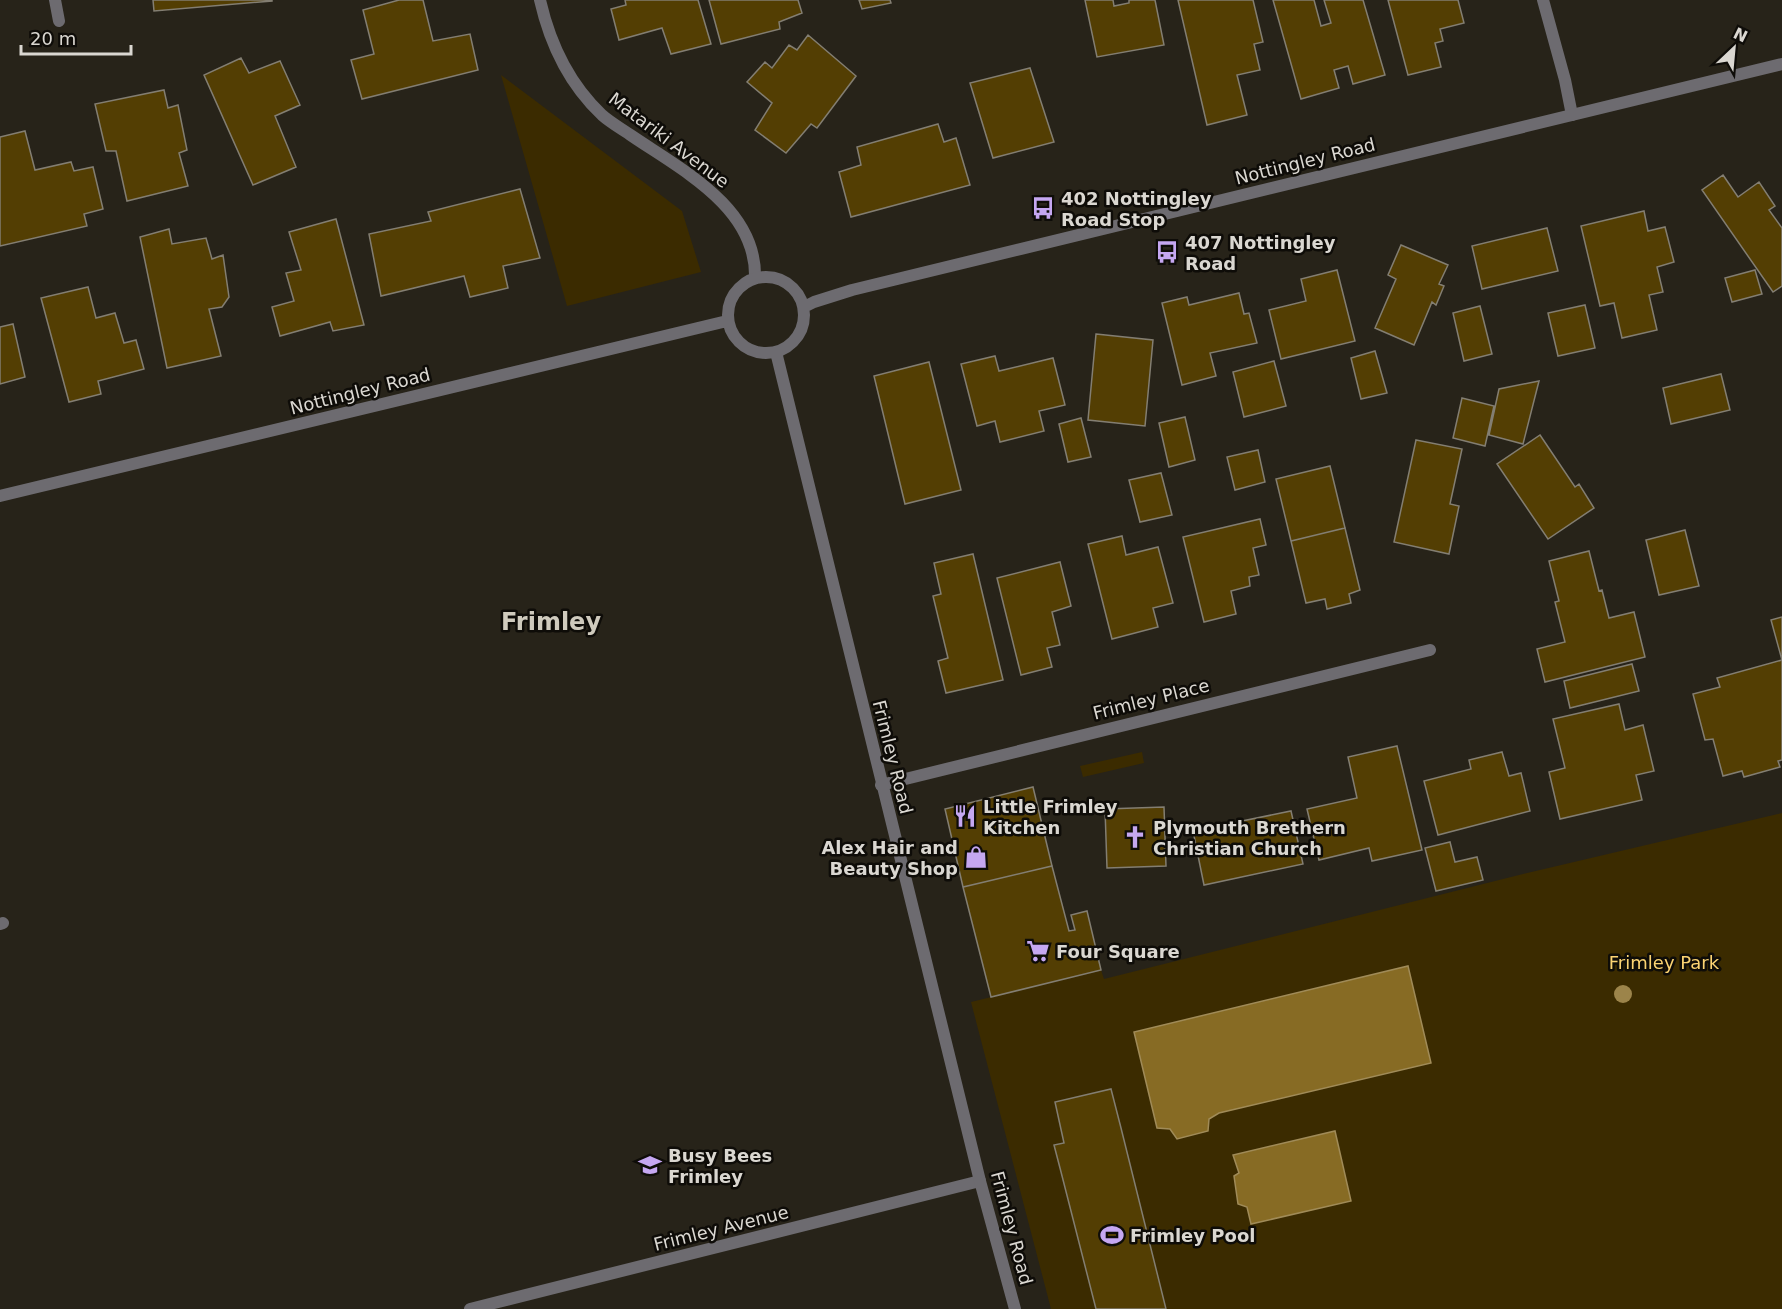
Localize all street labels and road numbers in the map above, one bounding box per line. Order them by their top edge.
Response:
street label: Matariki Avenue [605,88,733,192]
street label: Nottingley Road [1233,133,1377,189]
street label: Nottingley Road [288,363,432,419]
street label: Frimley Place [1091,674,1211,724]
street label: Frimley Road [869,698,917,816]
street label: Frimley Road [987,1169,1037,1287]
street label: Frimley Avenue [651,1201,791,1255]

